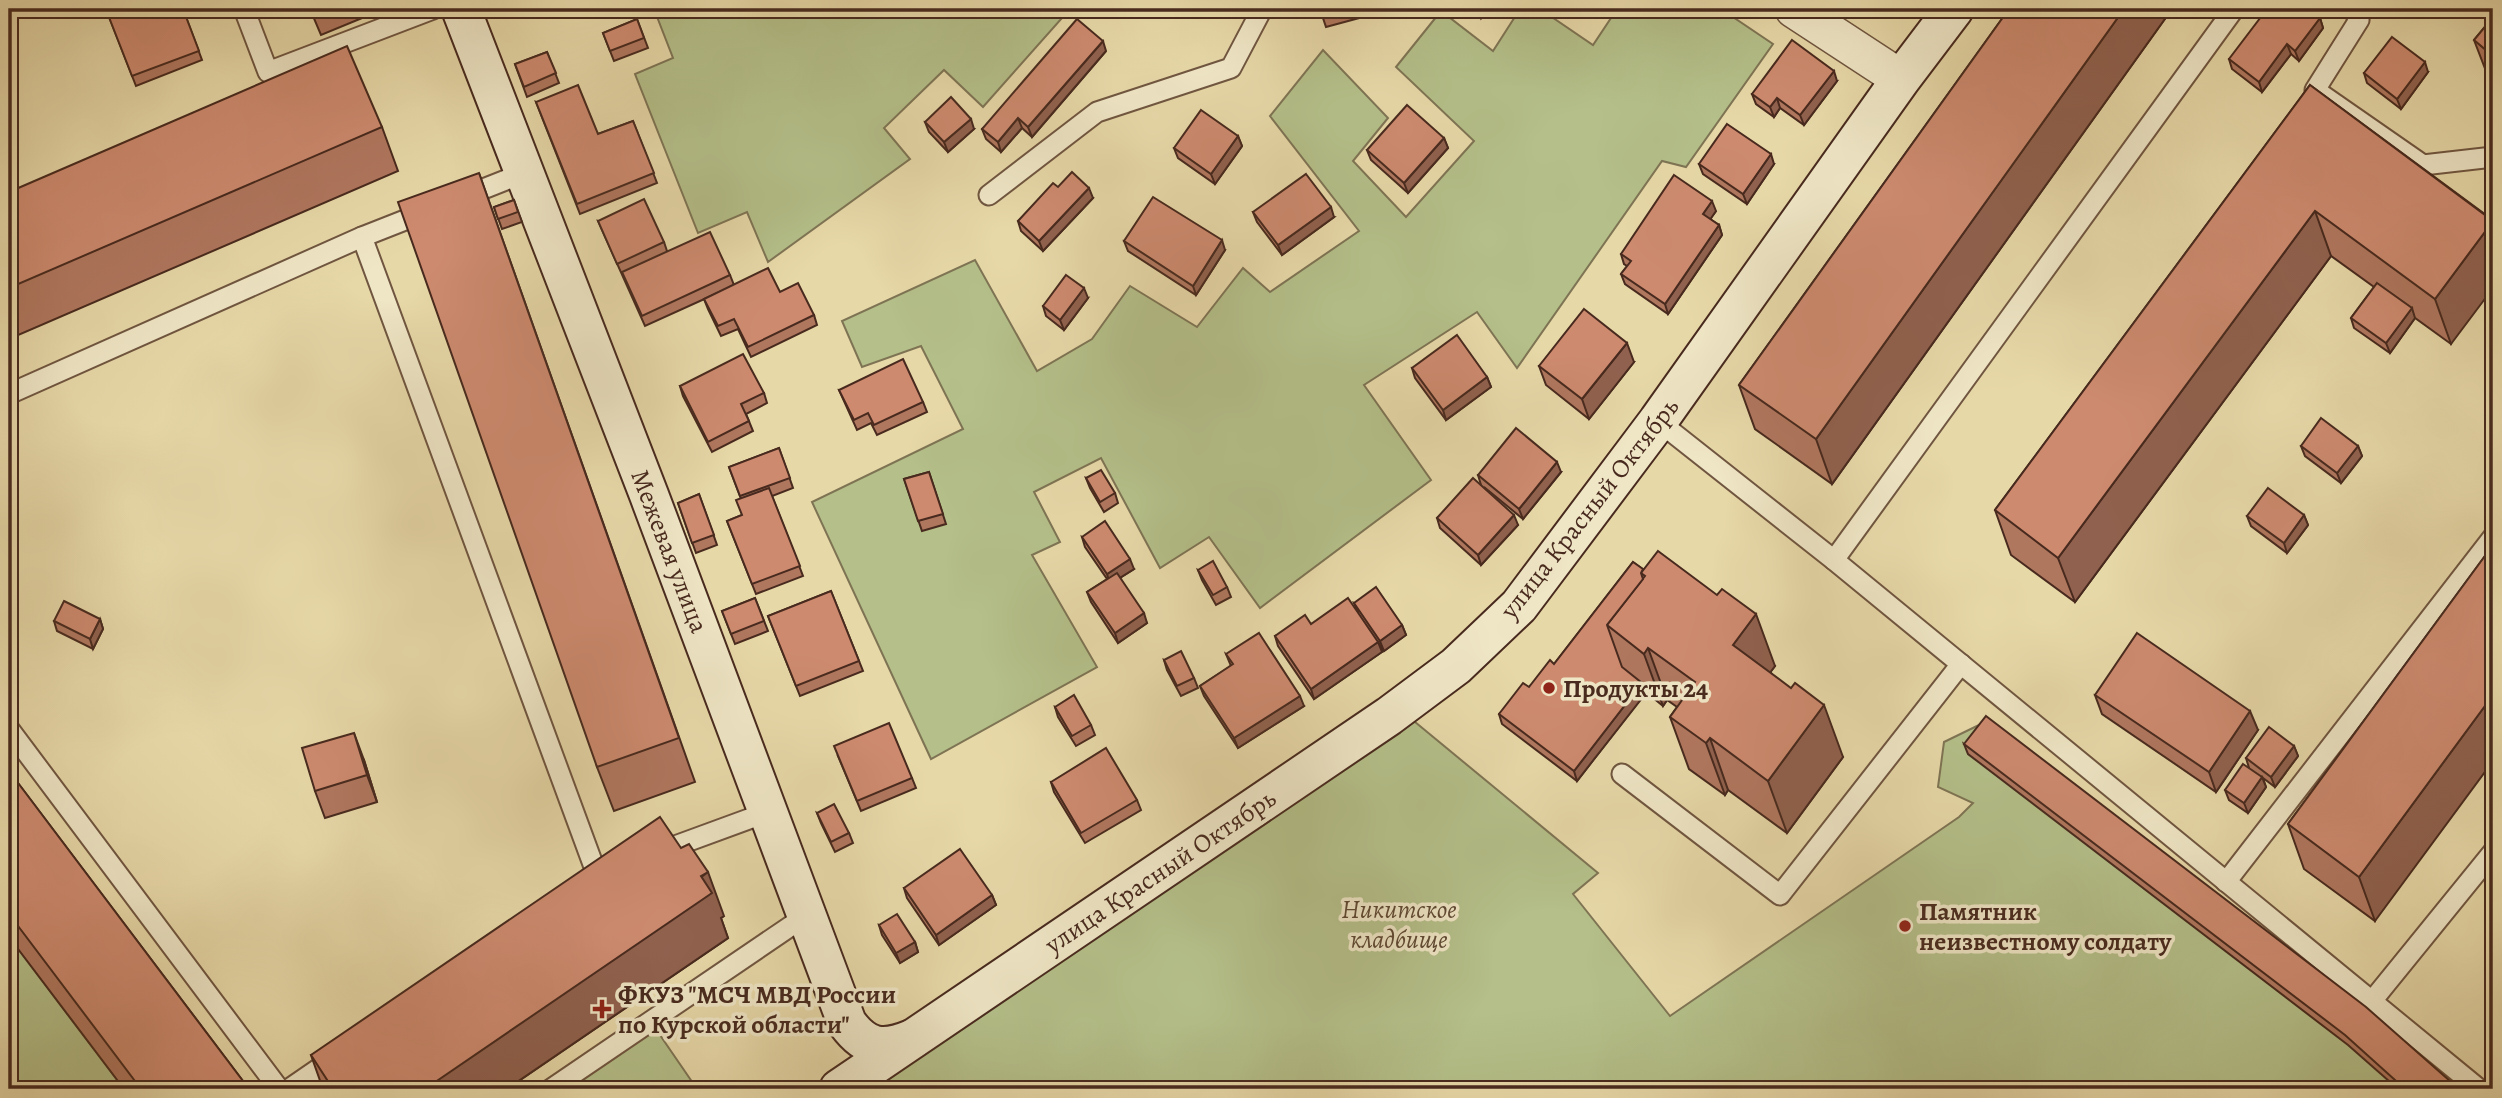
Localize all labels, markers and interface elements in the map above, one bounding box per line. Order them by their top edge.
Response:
street label: улица Красный Октябрь [1491,390,1687,627]
street label: Межевая улица [622,465,717,638]
place label: Продукты 24 [1563,671,1708,706]
marker: Продукты 24 [1541,680,1557,696]
street label: улица Красный Октябрь [1037,781,1283,962]
park label: Никитское кладбище [1341,892,1457,957]
place label: Памятник неизвестному солдату [1919,894,2172,959]
marker: Памятник неизвестному солдату [1897,918,1913,934]
place label: ФКУЗ "МСЧ МВД России по Курской области" [618,977,896,1042]
marker: ФКУЗ "МСЧ МВД России по Курской области" [592,999,612,1019]

